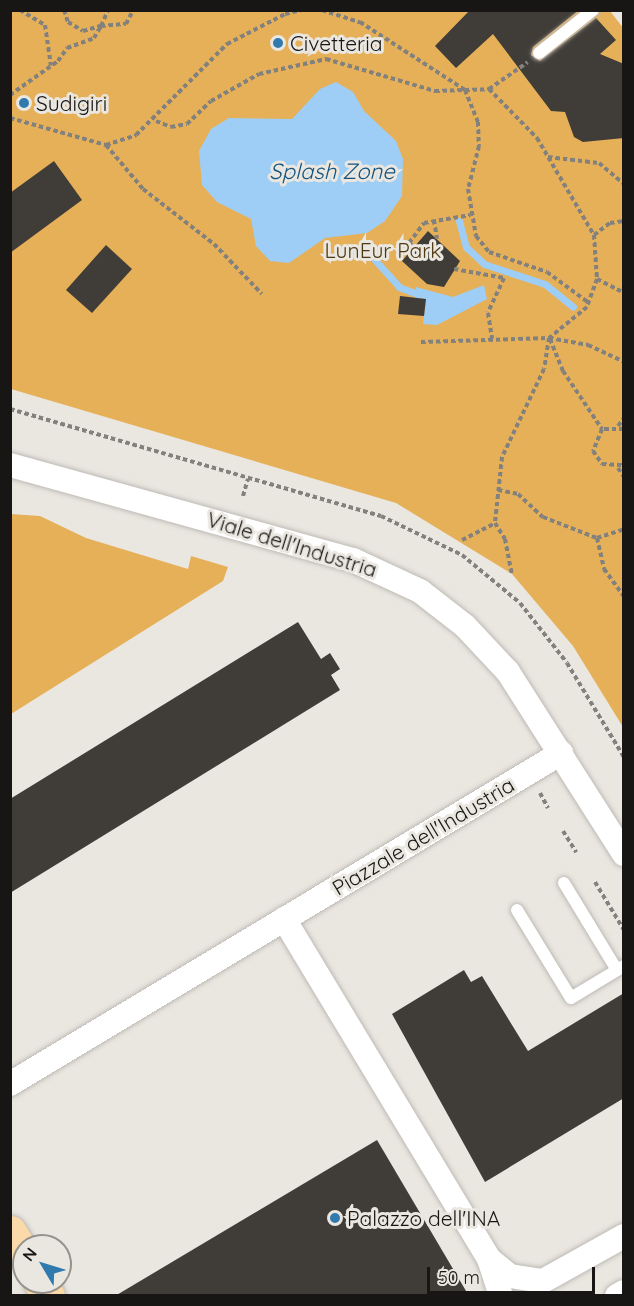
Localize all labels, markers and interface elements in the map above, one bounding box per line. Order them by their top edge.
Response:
place label: Civetteria [290,30,382,56]
marker: Civetteria [271,36,285,50]
place label: Sudigiri [36,90,107,116]
marker: Sudigiri [17,96,31,110]
water label: Splash Zone [269,159,395,185]
park label: LunEur Park [324,237,442,263]
street label: Viale dell'Industria [204,506,380,582]
street label: Piazzale dell'Industria [327,772,519,900]
place label: Palazzo dell'INA [347,1205,500,1231]
marker: Palazzo dell'INA [328,1211,342,1225]
north arrow [12,1234,72,1294]
text: N [18,1243,41,1265]
scale bar [430,1255,598,1293]
text: 50 m [438,1266,480,1289]

